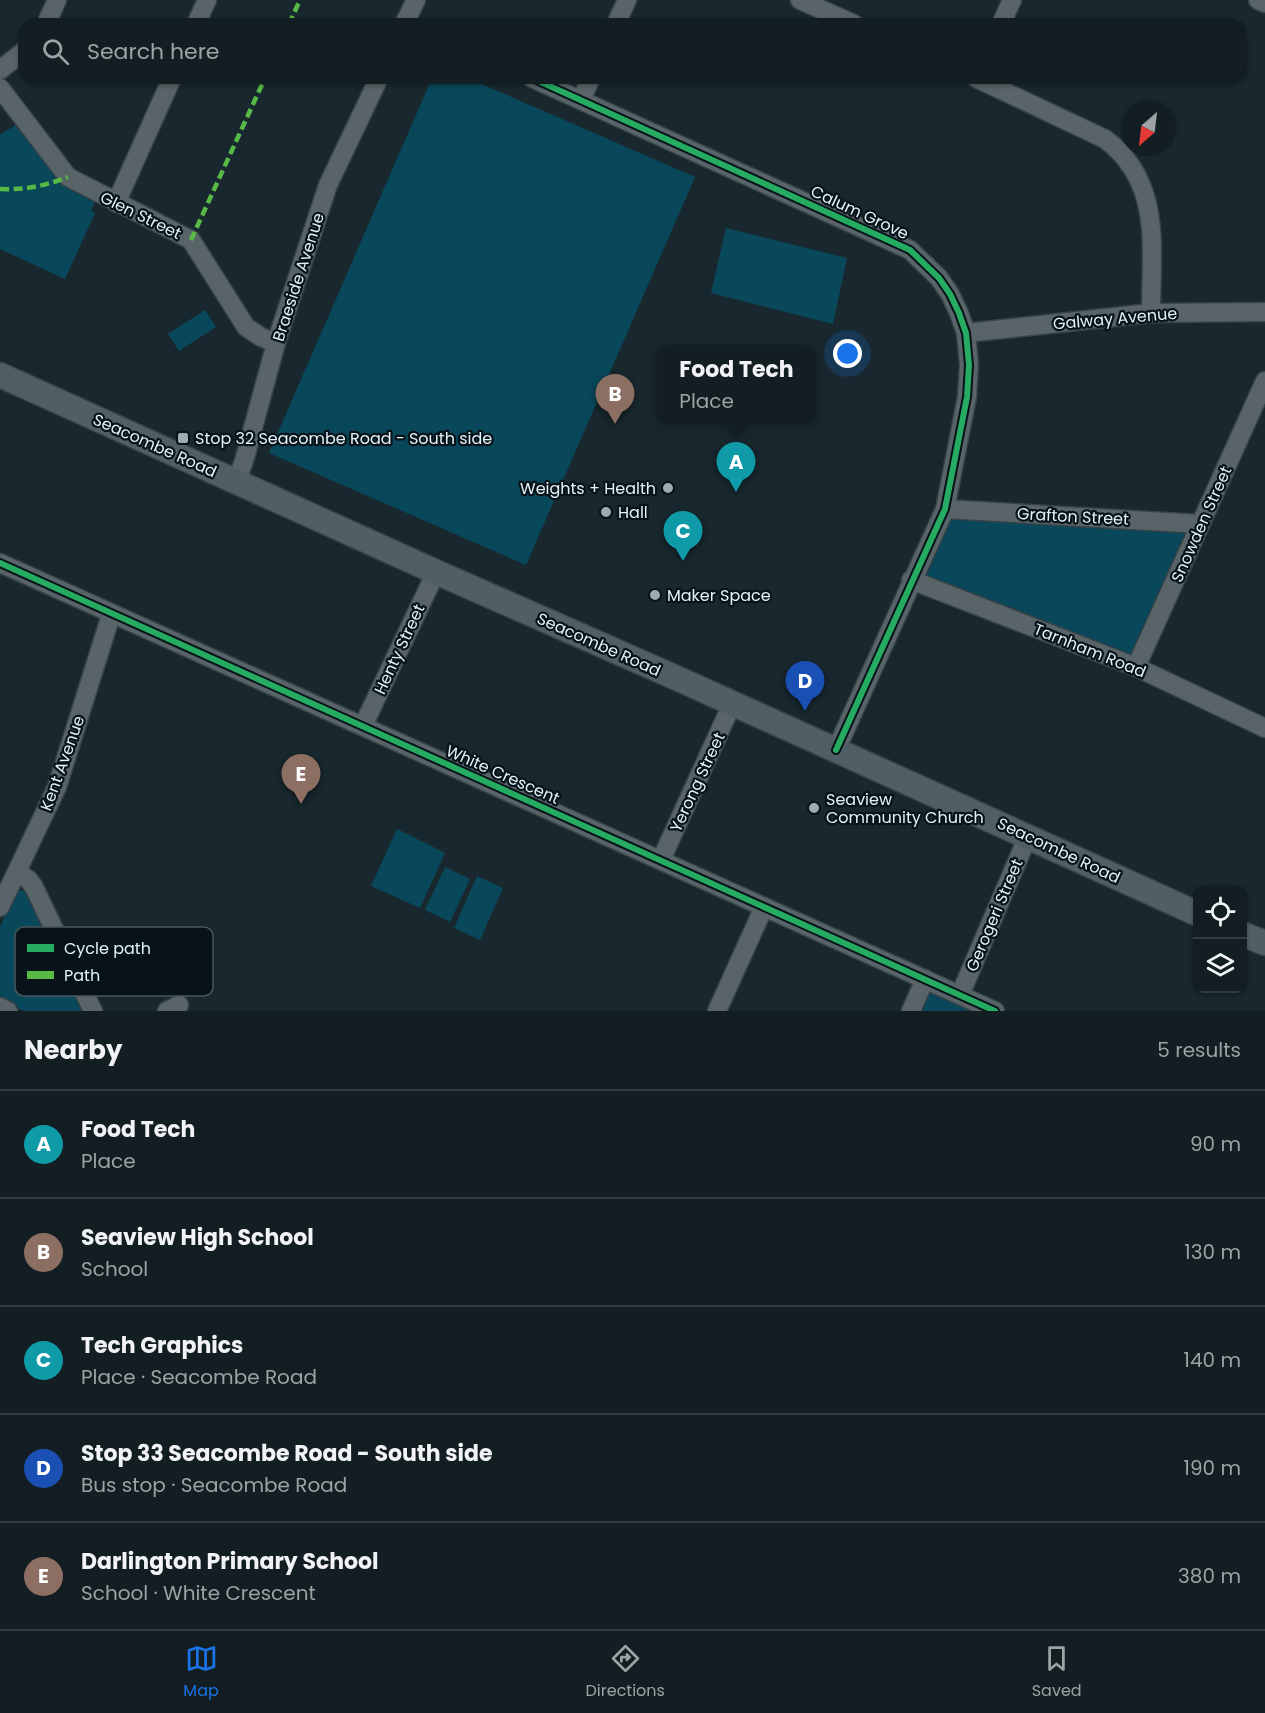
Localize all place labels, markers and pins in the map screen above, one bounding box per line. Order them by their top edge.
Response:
pin: B [596,374,634,424]
place label: Stop 32 Seacombe Road - South side [195,427,492,450]
marker: Stop 32 Seacombe Road - South side [176,431,190,445]
pin: A [716,442,756,492]
place label: Weights + Health [520,477,656,500]
marker: Weights + Health [661,481,675,495]
place label: Hall [618,501,648,524]
marker: Hall [599,505,613,519]
pin: C [664,512,702,561]
place label: Maker Space [667,584,771,607]
marker: Maker Space [648,588,662,602]
pin: D [786,662,824,711]
pin: E [282,754,320,804]
place label: Seaview Community Church [826,788,984,829]
marker: Seaview Community Church [807,801,821,815]

